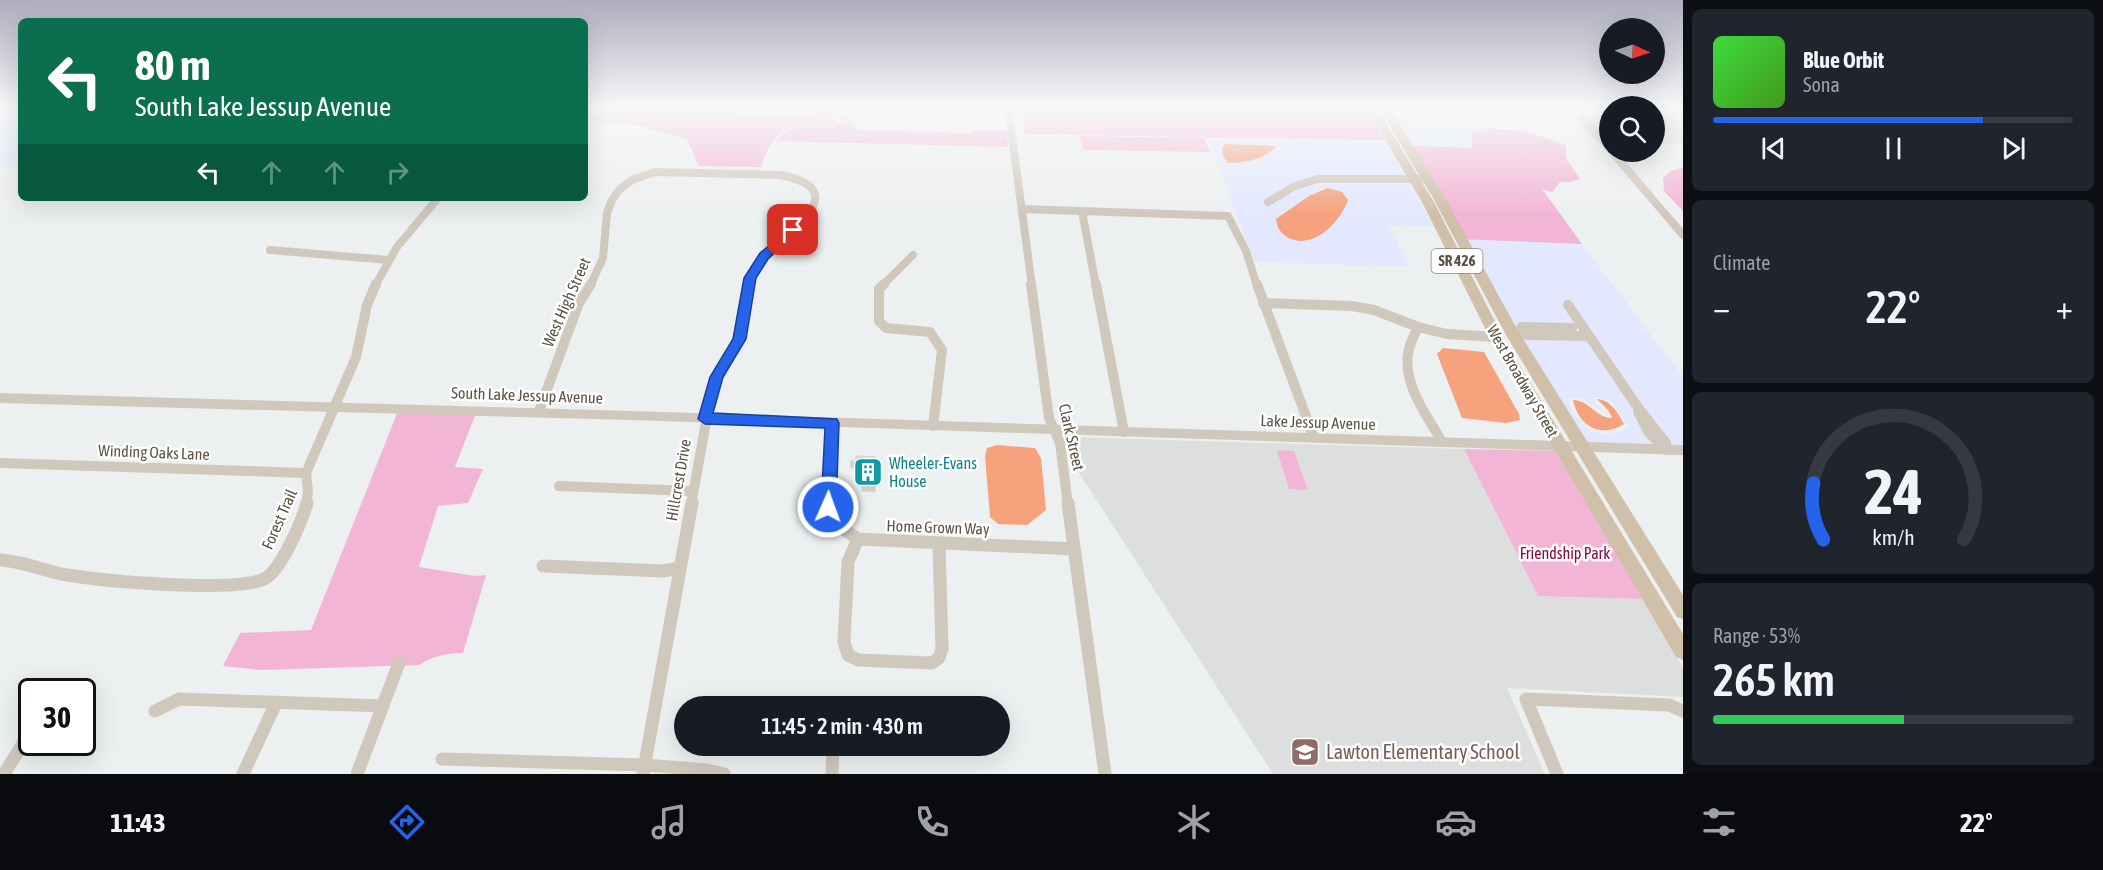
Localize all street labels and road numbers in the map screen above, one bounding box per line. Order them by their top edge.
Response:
road number: SR 426 [1432,249,1482,273]
street label: West High Street [538,254,595,350]
street label: West Broadway Street [1483,322,1563,441]
street label: South Lake Jessup Avenue [451,383,603,408]
street label: Clark Street [1056,402,1088,473]
street label: Lake Jessup Avenue [1260,411,1376,434]
street label: Hillcrest Drive [662,438,694,522]
street label: Winding Oaks Lane [98,441,210,464]
street label: Forest Trail [258,485,301,552]
street label: Home Grown Way [886,516,990,539]

